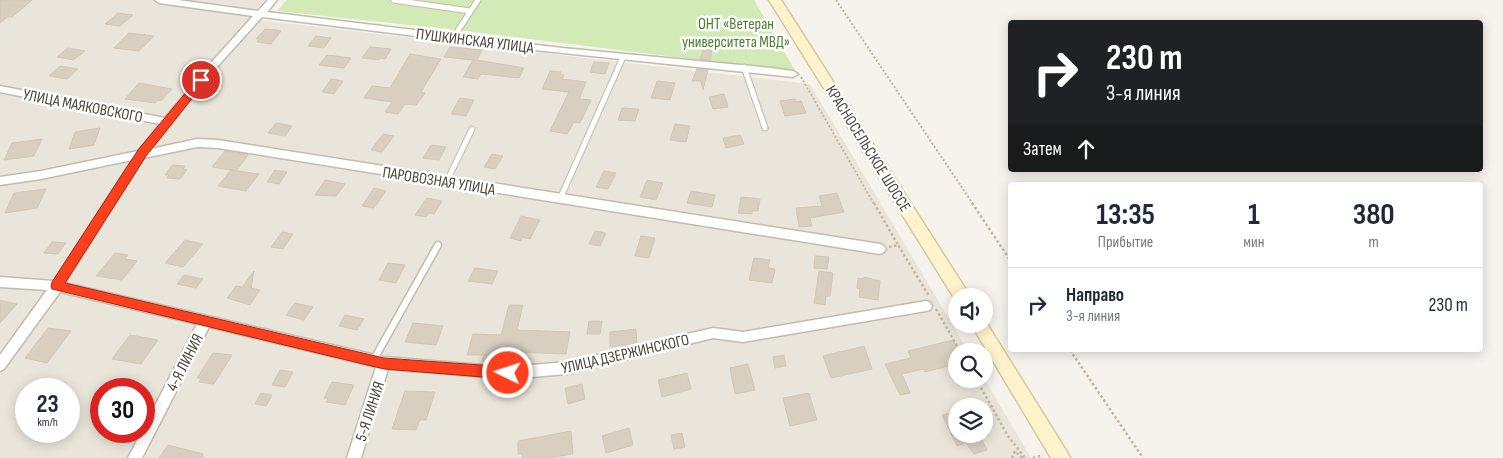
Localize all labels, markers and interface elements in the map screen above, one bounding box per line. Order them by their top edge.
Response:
park label: ОНТ «Ветеран университета МВД» [682,15,790,52]
street label: ПУШКИНСКАЯ УЛИЦА [415,25,535,58]
text: 230 m [1106,37,1182,80]
icon: right [1023,40,1088,105]
pin [180,59,222,101]
icon: arrive [187,66,215,94]
text: 3-я линия [1106,80,1181,107]
street label: КРАСНОСЕЛЬСКОЕ ШОССЕ [821,82,914,216]
street label: УЛИЦА МАЯКОВСКОГО [21,86,144,127]
icon: ahead [1072,135,1100,163]
text: Затем [1023,138,1062,161]
street label: ПАРОВОЗНАЯ УЛИЦА [381,163,497,200]
text: 13:35 [1096,197,1155,233]
text: 1 [1248,197,1260,233]
text: 380 [1353,197,1395,233]
text: Прибытие [1098,233,1153,252]
text: мин [1243,233,1264,252]
text: m [1369,233,1379,252]
text: Направо [1066,284,1124,307]
map controls [948,288,993,443]
button: sound [948,288,993,333]
icon: right [1023,291,1051,319]
text: 230 m [1428,294,1468,317]
text: 3-я линия [1066,307,1120,326]
street label: УЛИЦА ДЗЕРЖИНСКОГО [560,330,691,378]
street label: 4-Я ЛИНИЯ [163,331,208,395]
button: search [948,343,993,388]
position arrow [481,346,533,398]
speed limit sign: 30 [90,378,155,443]
street label: 5-Я ЛИНИЯ [352,379,389,444]
text: 23 [36,389,59,420]
button: layers [948,398,993,443]
text: km/h [37,415,58,430]

